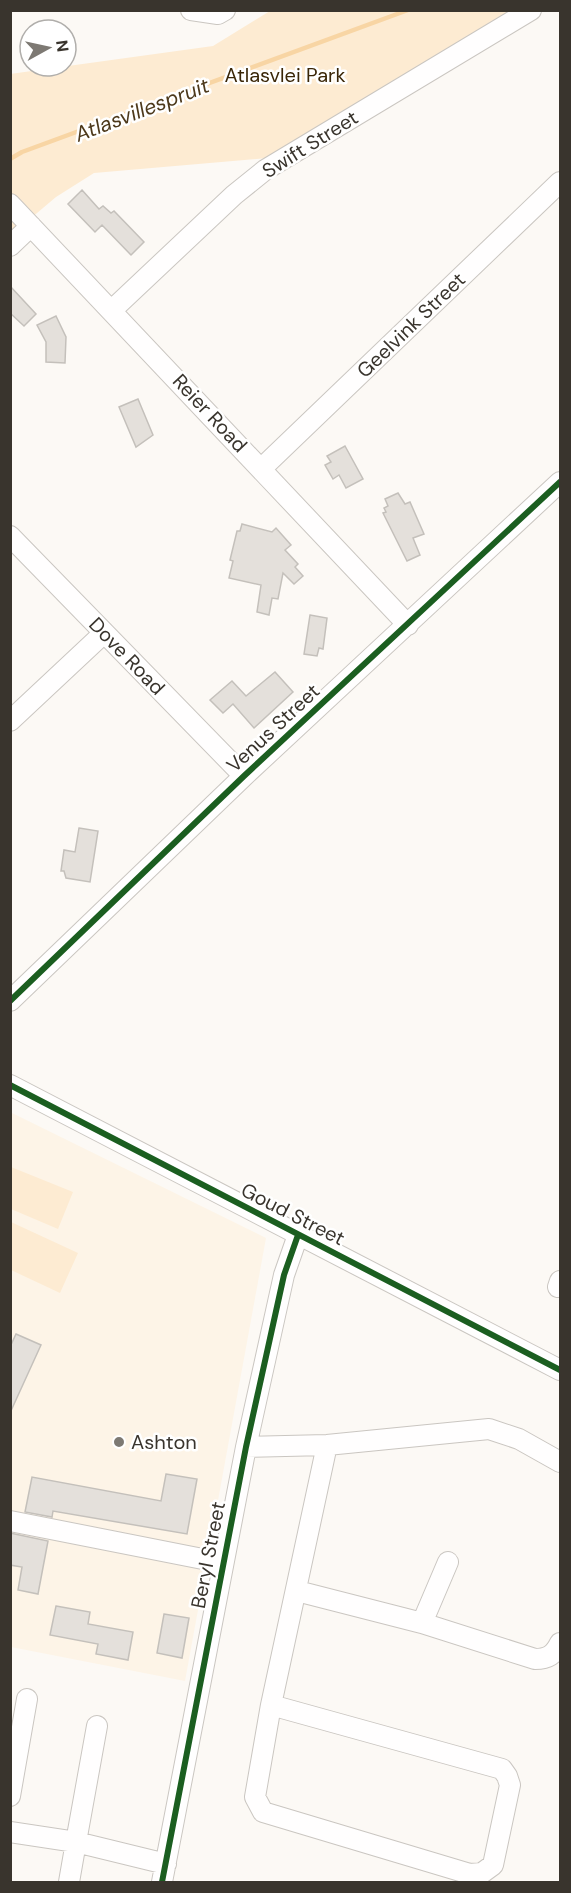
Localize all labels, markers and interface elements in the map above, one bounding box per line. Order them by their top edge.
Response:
north arrow [18,18,78,78]
text: N [51,39,74,53]
park label: Atlasvlei Park [224,62,346,88]
water label: Atlasvillespruit [70,71,214,149]
street label: Swift Street [257,104,363,184]
street label: Geelvink Street [351,266,471,383]
street label: Reier Road [167,368,253,458]
street label: Dove Road [83,612,171,700]
street label: Venus Street [221,678,325,778]
street label: Goud Street [237,1177,349,1251]
place label: Ashton [131,1429,197,1455]
marker: Ashton [112,1435,126,1449]
street label: Beryl Street [185,1499,231,1611]

